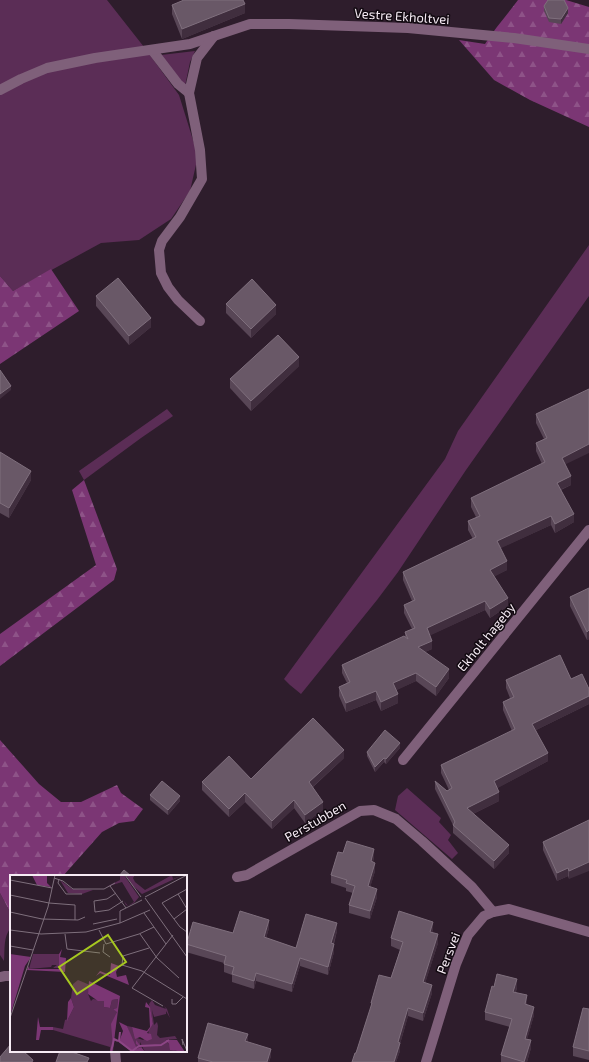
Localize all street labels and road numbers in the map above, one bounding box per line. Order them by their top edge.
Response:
street label: Vestre Ekholtvei [354,5,450,27]
street label: Ekholt hageby [453,599,519,675]
street label: Perstubben [282,797,348,845]
street label: Persvei [433,930,463,976]

